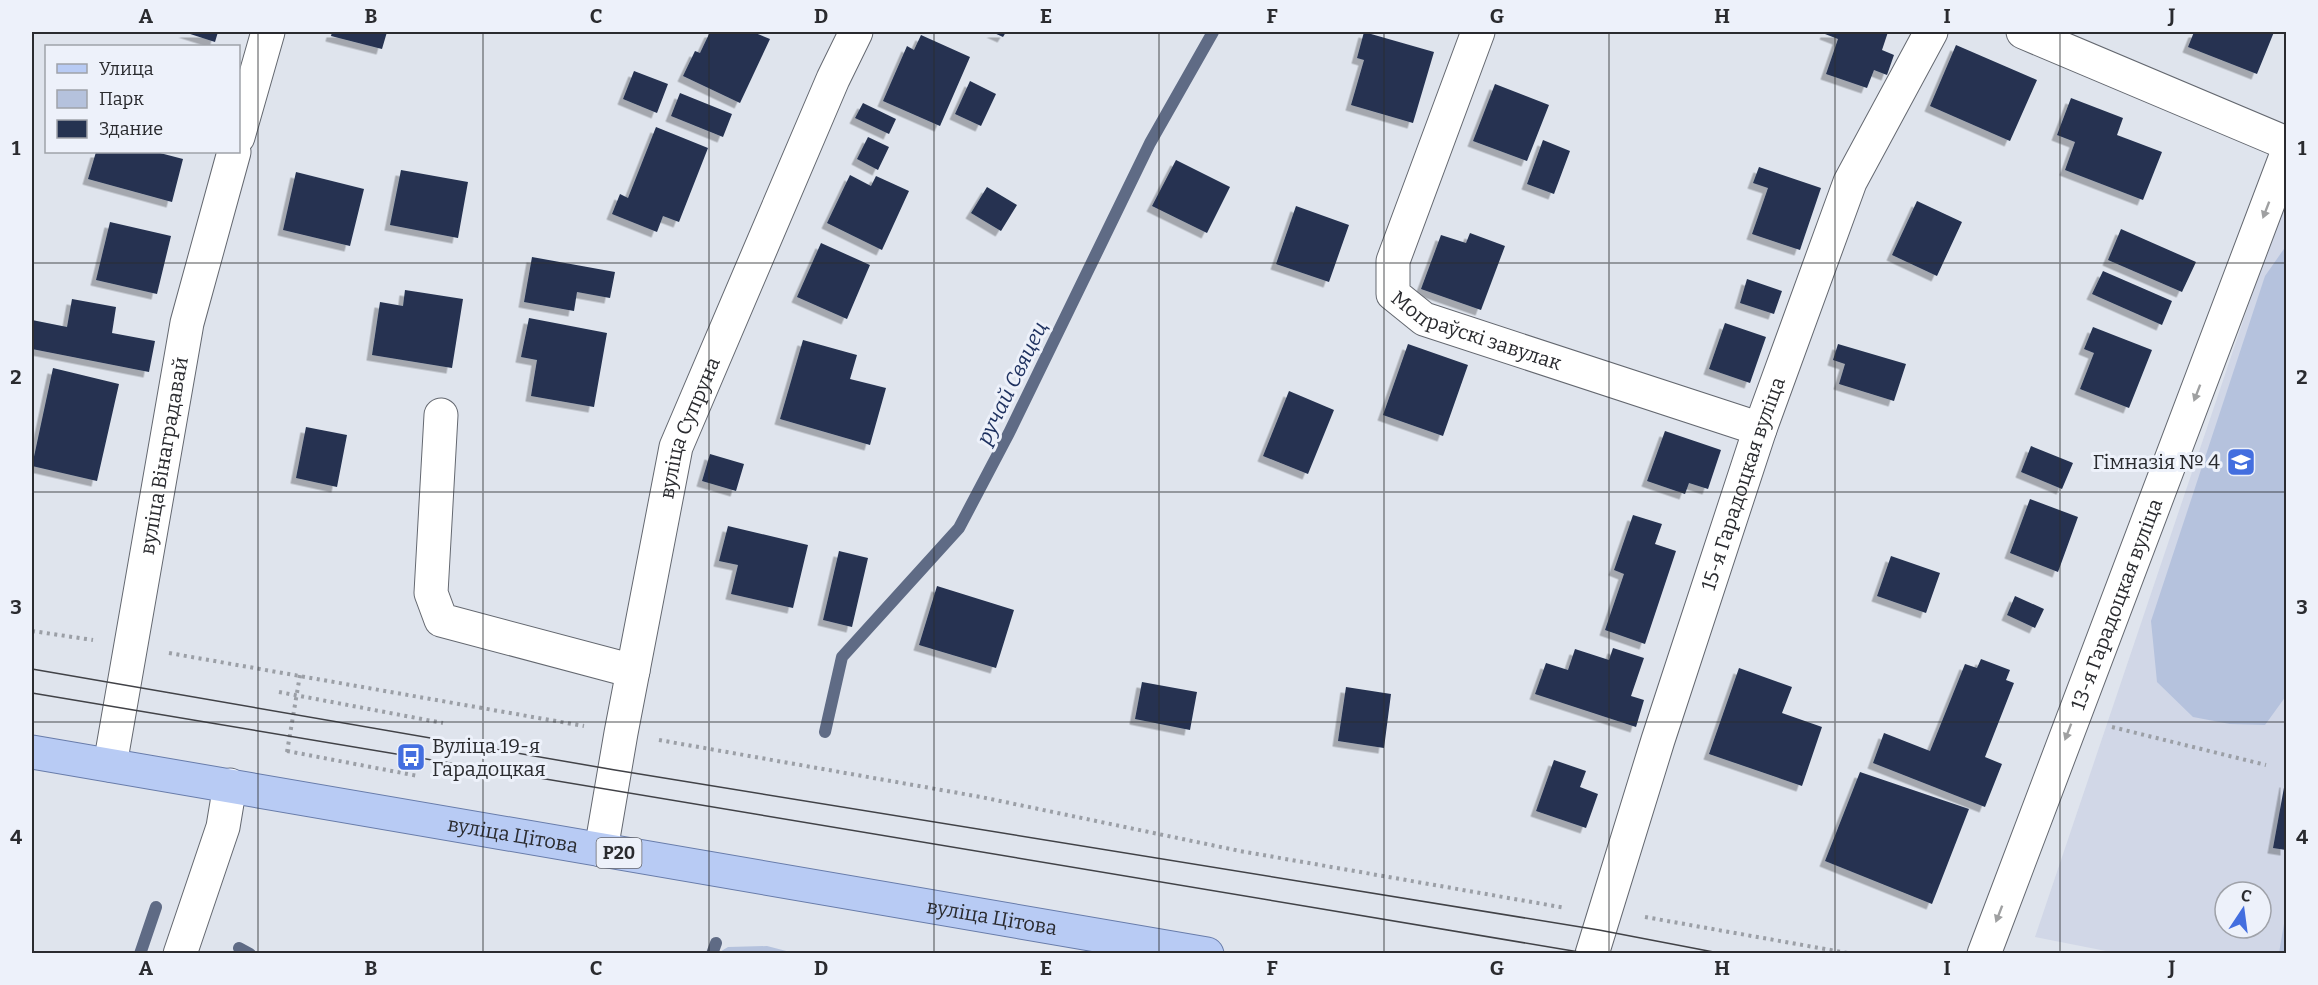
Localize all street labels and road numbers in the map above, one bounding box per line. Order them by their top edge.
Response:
street label: Мопраўскі завулак [1387,286,1565,375]
street label: вуліца Супруна [654,353,725,501]
street label: вуліца Вінаградавай [135,355,193,556]
street label: 15-я Гарадоцкая вуліца [1696,374,1790,593]
street label: 13-я Гарадоцкая вуліца [2066,495,2167,713]
street label: вуліца Цітова [446,812,580,858]
road number: Р20 [596,838,642,868]
street label: вуліца Цітова [925,894,1059,940]

